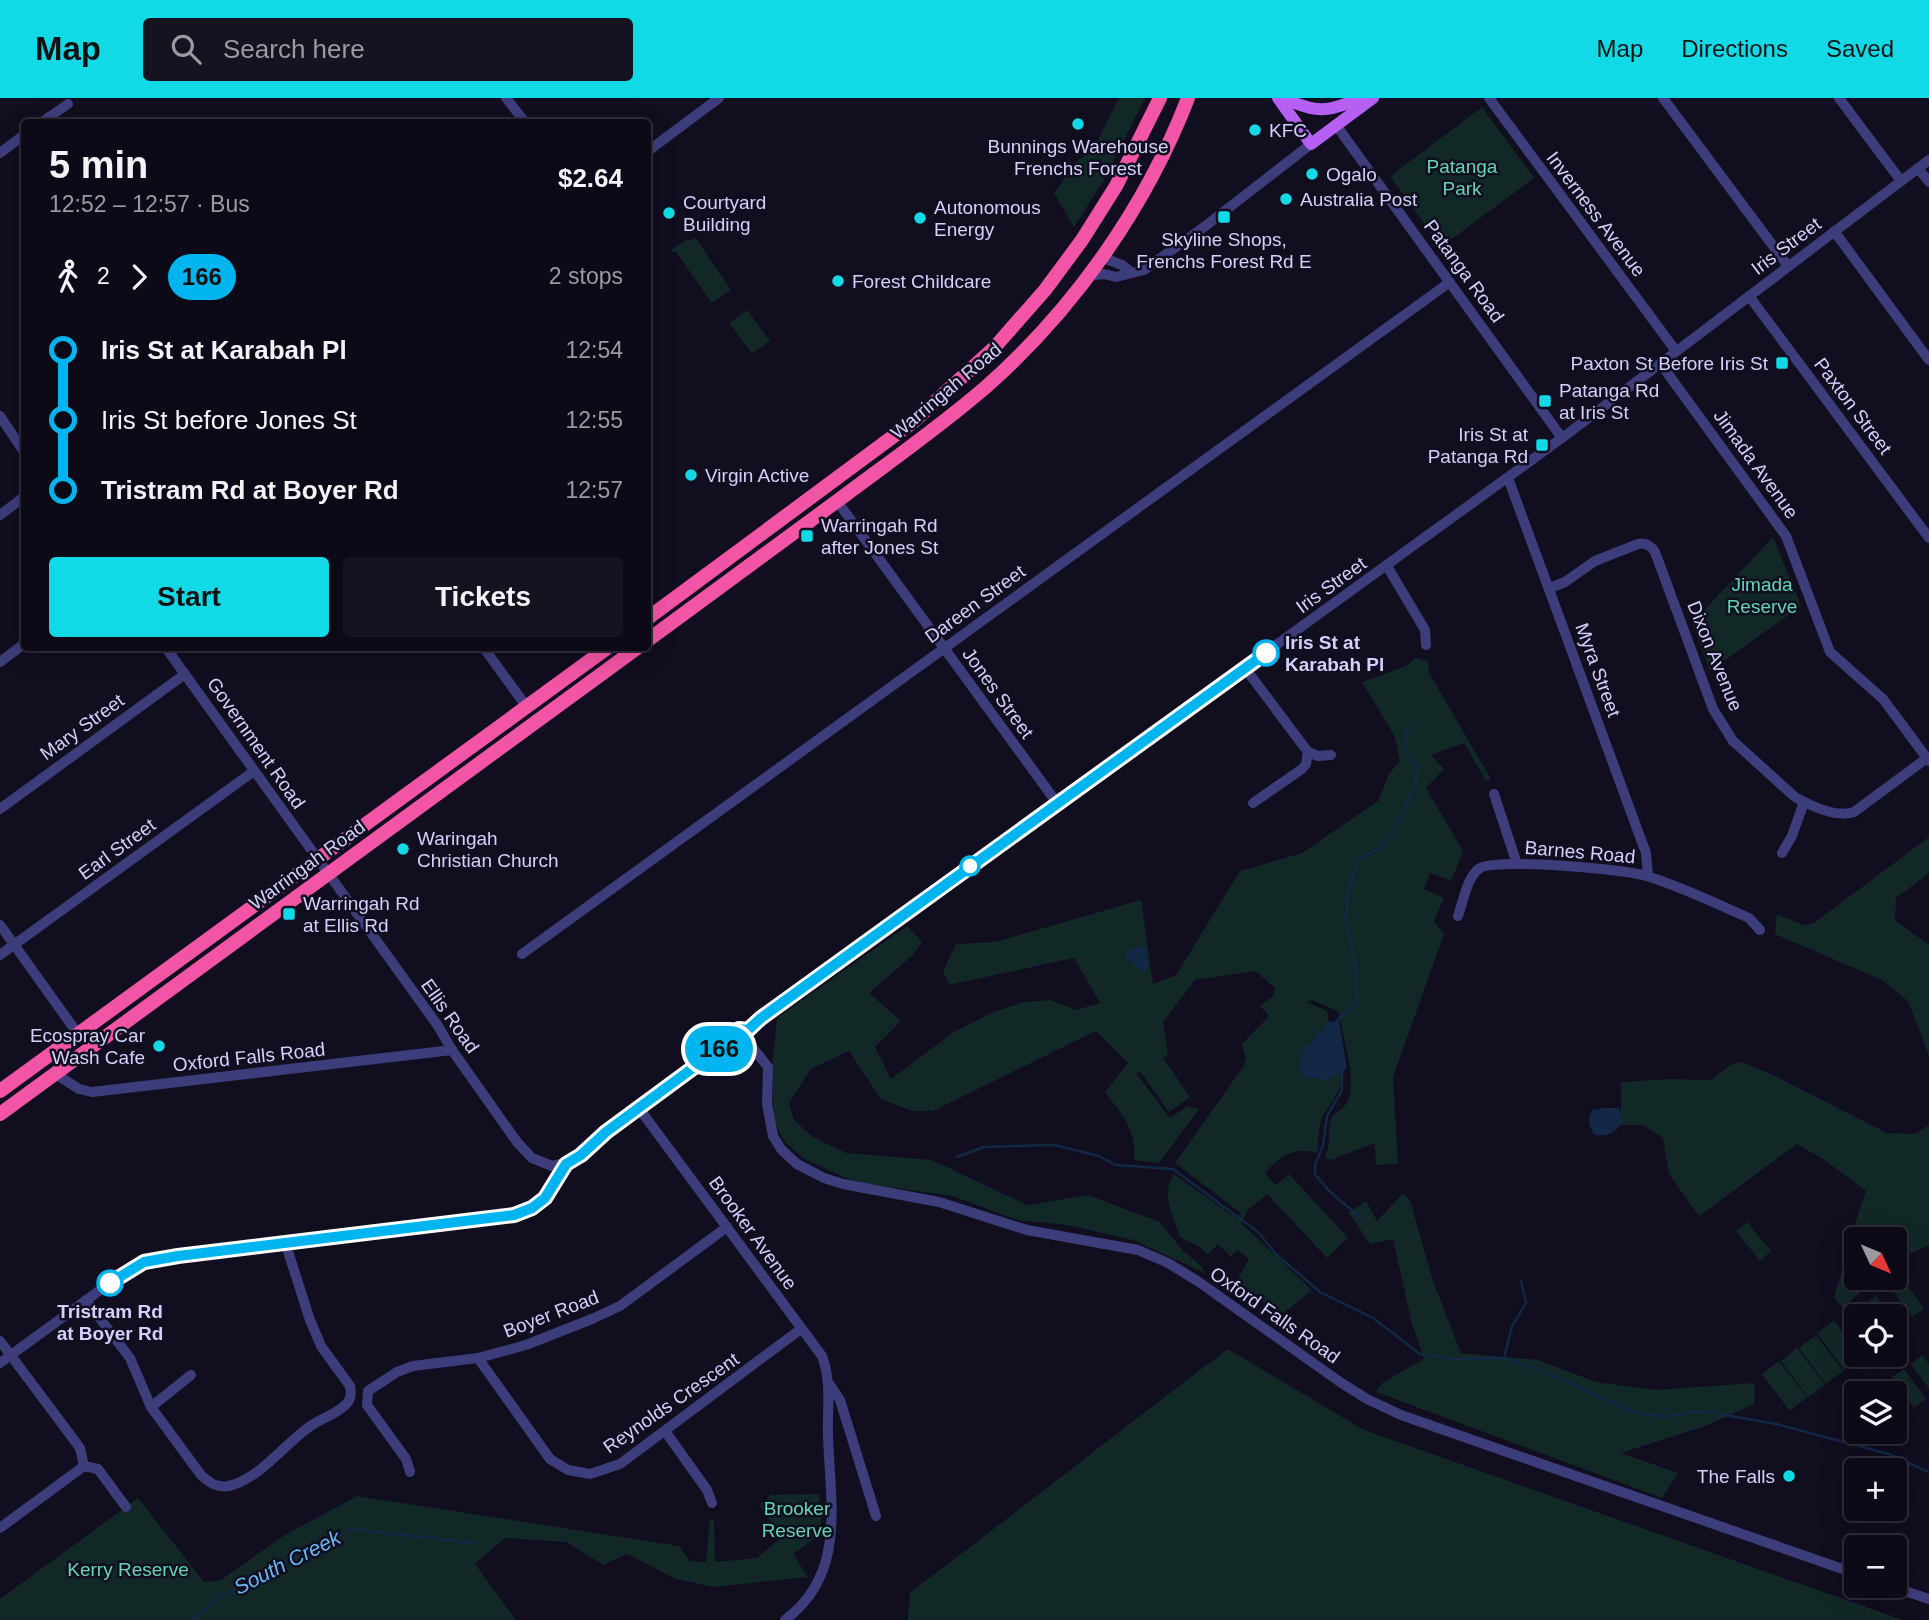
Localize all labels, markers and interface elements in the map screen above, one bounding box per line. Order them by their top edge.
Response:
search box [143,18,633,81]
text: Map [35,30,101,67]
icon: search [167,30,205,68]
text: Search here [223,34,365,64]
text: Map [1597,35,1643,62]
text: Directions [1681,35,1788,62]
text: Saved [1826,35,1894,62]
marker: Bunnings Warehouse Frenchs Forest [1070,116,1086,132]
place label: KFC [1269,120,1307,141]
marker: KFC [1247,122,1263,138]
place label: Bunnings Warehouse Frenchs Forest [988,136,1168,179]
text: 5 min [49,144,148,186]
street label: Inverness Avenue [1542,148,1650,280]
park label: Patanga Park [1427,156,1498,199]
text: $2.64 [558,163,623,193]
place label: Ogalo [1326,164,1377,185]
marker: Ogalo [1304,166,1320,182]
place label: Australia Post [1300,189,1418,210]
text: 12:52 – 12:57 · Bus [49,191,250,217]
marker: Australia Post [1278,191,1294,207]
place label: Courtyard Building [683,192,766,235]
place label: Autonomous Energy [934,197,1041,240]
marker: Courtyard Building [661,205,677,221]
marker: Skyline Shops, Frenchs Forest Rd E [1216,209,1232,225]
marker: Autonomous Energy [912,210,928,226]
street label: Iris Street [1747,213,1825,279]
street label: Patanga Road [1420,216,1508,326]
place label: Skyline Shops, Frenchs Forest Rd E [1136,229,1312,272]
icon: walk [49,258,87,296]
icon: forward [120,258,158,296]
text: 2 [97,263,110,289]
text: 166 [182,263,222,290]
text: 2 stops [549,263,623,289]
place label: Forest Childcare [852,271,991,292]
marker: Forest Childcare [830,273,846,289]
text: Iris St at Karabah Pl [101,335,347,365]
text: 12:54 [565,337,623,363]
street label: Warringah Road [887,339,1005,443]
place label: Paxton St Before Iris St [1571,353,1769,374]
street label: Paxton Street [1810,354,1896,459]
marker: Paxton St Before Iris St [1774,355,1790,371]
place label: Patanga Rd at Iris St [1559,380,1659,423]
marker: Patanga Rd at Iris St [1537,393,1553,409]
text: Iris St before Jones St [101,405,357,435]
street label: Jimada Avenue [1709,405,1803,523]
text: 12:55 [565,407,623,433]
place label: Iris St at Patanga Rd [1428,424,1529,467]
marker: Iris St at Patanga Rd [1534,437,1550,453]
place label: Virgin Active [705,465,809,486]
marker: Virgin Active [683,467,699,483]
text: Tristram Rd at Boyer Rd [101,475,399,505]
text: 12:57 [565,477,623,503]
place label: Warringah Rd after Jones St [821,515,939,558]
marker: Warringah Rd after Jones St [799,528,815,544]
street label: Iris Street [1292,552,1371,617]
button: Start [49,557,329,637]
button: Tickets [343,557,623,637]
street label: Dareen Street [921,560,1030,647]
park label: Jimada Reserve [1727,574,1797,617]
street label: Dixon Avenue [1683,598,1747,714]
street label: Myra Street [1571,620,1625,720]
place label: Iris St at Karabah Pl [1285,632,1384,675]
marker: Iris St at Karabah Pl [1253,640,1279,666]
street label: Jones Street [958,644,1038,743]
street label: Government Road [203,673,309,813]
street label: Mary Street [36,689,128,764]
street label: Earl Street [75,814,160,884]
street label: Warringah Road [245,816,369,914]
place label: Waringah Christian Church [417,828,559,871]
street label: Barnes Road [1524,837,1636,867]
marker: Waringah Christian Church [395,841,411,857]
unlabelled marker [960,856,980,876]
place label: Warringah Rd at Ellis Rd [303,893,420,936]
marker: Warringah Rd at Ellis Rd [281,906,297,922]
street label: Ellis Road [417,975,483,1057]
place label: Ecospray Car Wash Cafe [30,1025,146,1068]
line badge: 166 [679,1026,759,1072]
text: 166 [699,1035,739,1062]
marker: Ecospray Car Wash Cafe [151,1038,167,1054]
street label: Oxford Falls Road [172,1039,326,1075]
street label: Brooker Avenue [705,1172,801,1294]
north arrow [1844,1227,1908,1290]
map controls [1844,1227,1907,1598]
street label: Oxford Falls Road [1206,1262,1344,1368]
marker: Tristram Rd at Boyer Rd [97,1270,123,1296]
street label: Boyer Road [500,1286,602,1342]
place label: Tristram Rd at Boyer Rd [57,1301,163,1344]
button: locate [1844,1304,1907,1367]
street label: Reynolds Crescent [599,1348,743,1458]
button: layers [1844,1381,1907,1444]
button: + [1844,1458,1907,1521]
place label: The Falls [1697,1466,1775,1487]
marker: The Falls [1781,1468,1797,1484]
park label: Brooker Reserve [762,1498,832,1541]
water label: South Creek [230,1525,346,1599]
button: − [1844,1535,1907,1598]
park label: Kerry Reserve [67,1559,189,1580]

